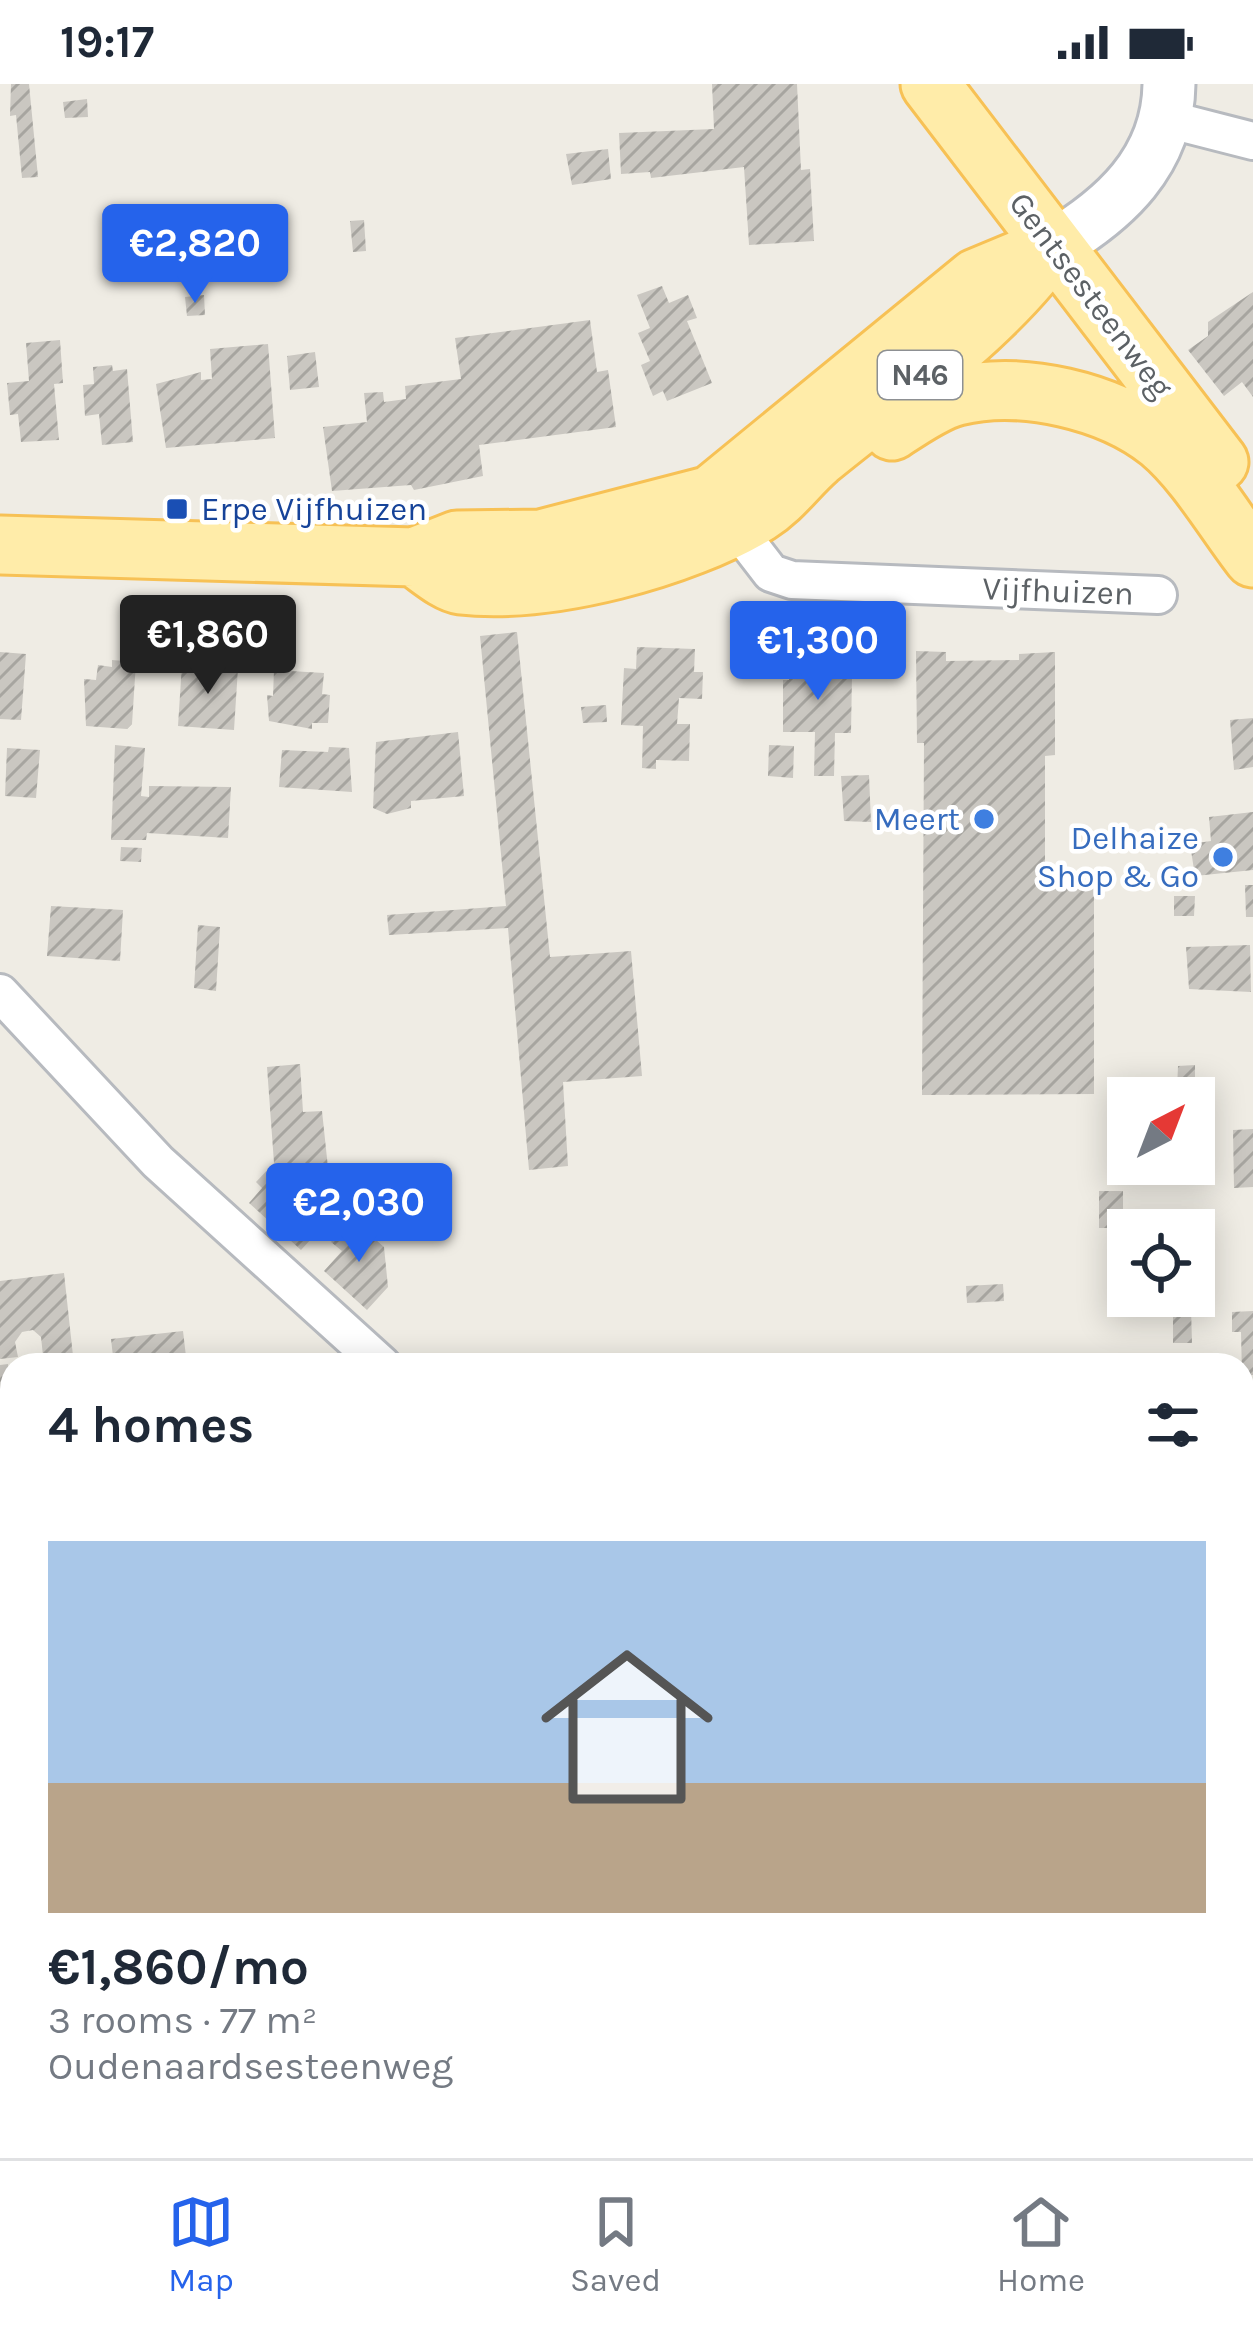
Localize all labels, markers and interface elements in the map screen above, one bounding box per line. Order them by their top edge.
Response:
text: 19:17 [60,16,154,68]
street label: Gentsesteenweg [1001,185,1181,406]
pin: €2,820 [97,204,293,306]
text: €2,820 [129,220,261,266]
road number: N46 [878,351,962,399]
place label: Erpe Vijfhuizen [201,490,427,528]
marker: Erpe Vijfhuizen [164,496,190,522]
street label: Vijfhuizen [982,569,1134,613]
pin: €1,860 [110,595,306,697]
pin: €1,300 [720,601,916,703]
text: €1,860 [147,611,269,657]
text: €1,300 [757,617,879,663]
place label: Meert [874,800,960,838]
marker: Meert [971,806,997,832]
place label: Delhaize Shop & Go [1037,819,1199,895]
marker: Delhaize Shop & Go [1210,844,1236,870]
north arrow [1107,1077,1215,1185]
map controls [1107,1077,1215,1317]
pin: €2,030 [261,1163,457,1265]
text: €2,030 [293,1179,425,1225]
button: locate [1107,1209,1215,1317]
icon: filters [1140,1392,1206,1458]
text: 4 homes [48,1395,254,1455]
icon: home [519,1619,735,1835]
text: €1,860/mo [48,1937,309,1997]
text: 3 rooms · 77 m² [48,1997,318,2043]
text: Oudenaardsesteenweg [48,2043,453,2089]
tab: Map [168,2189,234,2299]
tab: Saved [570,2189,661,2299]
tab: Home [997,2189,1085,2299]

